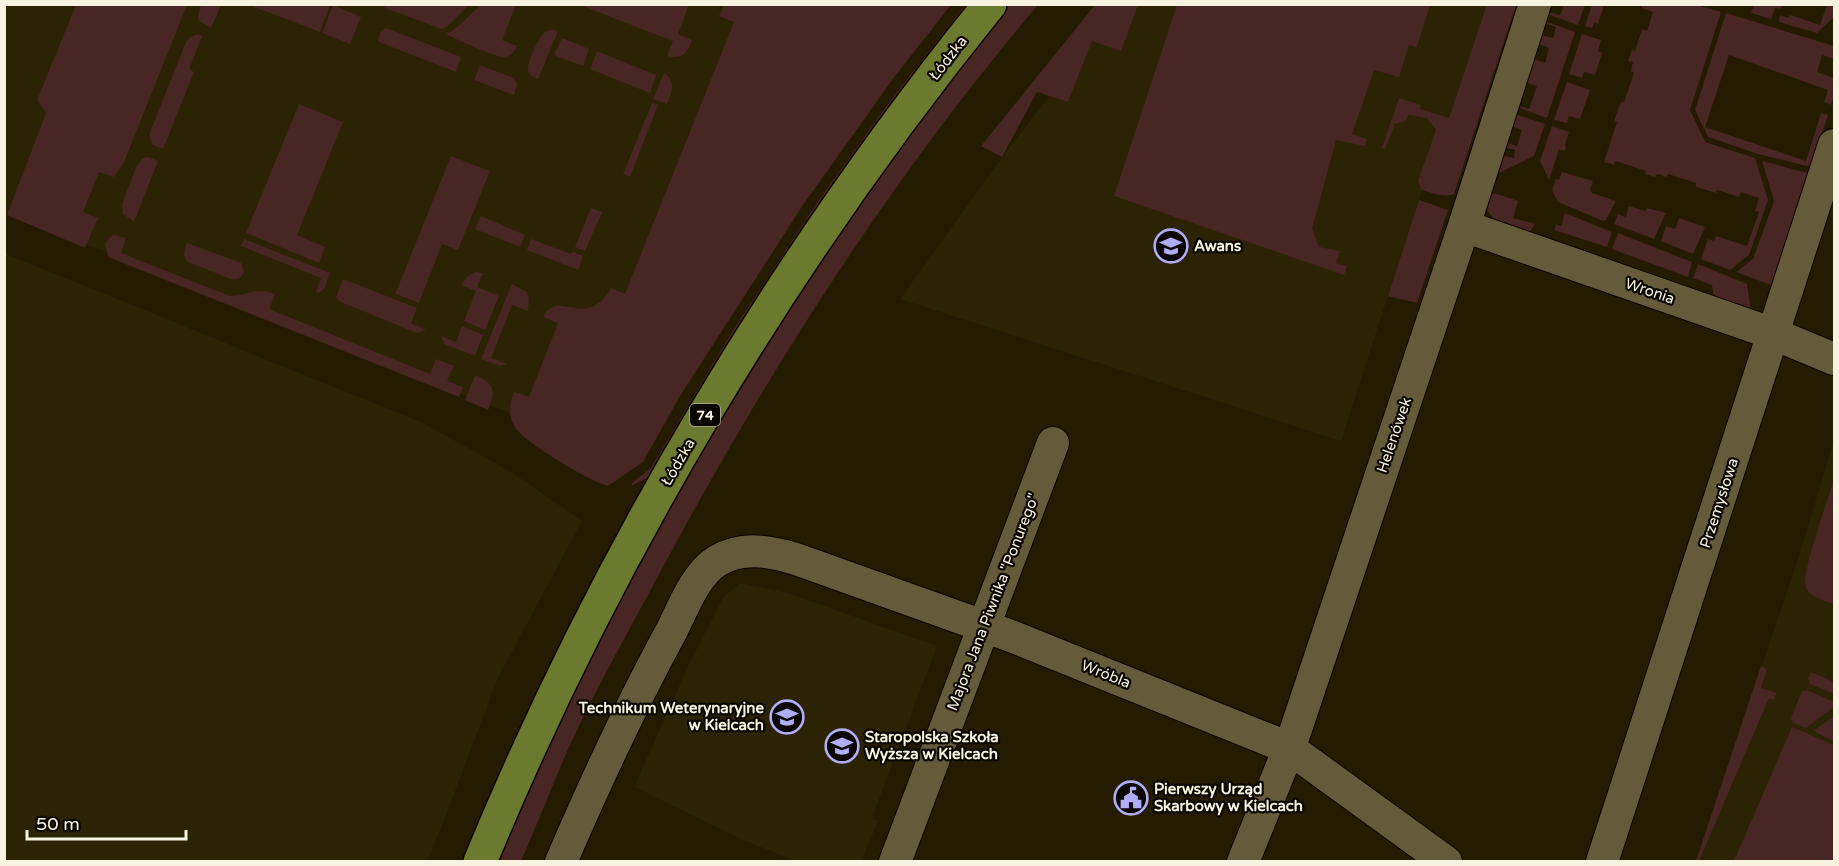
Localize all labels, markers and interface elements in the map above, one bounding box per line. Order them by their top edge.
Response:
street label: Łódzka [925,32,971,84]
school or university icon: Awans [1153,228,1189,264]
place label: Awans [1194,237,1241,255]
street label: Wronia [1623,274,1677,308]
street label: Helenówek [1373,395,1415,475]
road number: 74 [690,404,720,426]
street label: Łódzka [657,435,699,489]
street label: Przemysłowa [1696,456,1742,550]
street label: Majora Jana Piwnika "Ponurego" [943,491,1043,713]
street label: Wróbla [1079,656,1133,692]
place label: Technikum Weterynaryjne w Kielcach [578,699,765,734]
school or university icon: Technikum Weterynaryjne w Kielcach [769,699,805,735]
school or university icon: Staropolska Szkoła Wyższa w Kielcach [824,728,860,764]
place label: Staropolska Szkoła Wyższa w Kielcach [865,728,999,764]
public building icon: Pierwszy Urząd Skarbowy w Kielcach [1113,780,1149,816]
place label: Pierwszy Urząd Skarbowy w Kielcach [1154,780,1303,816]
scale bar [27,803,186,841]
text: 50 m [36,813,80,835]

